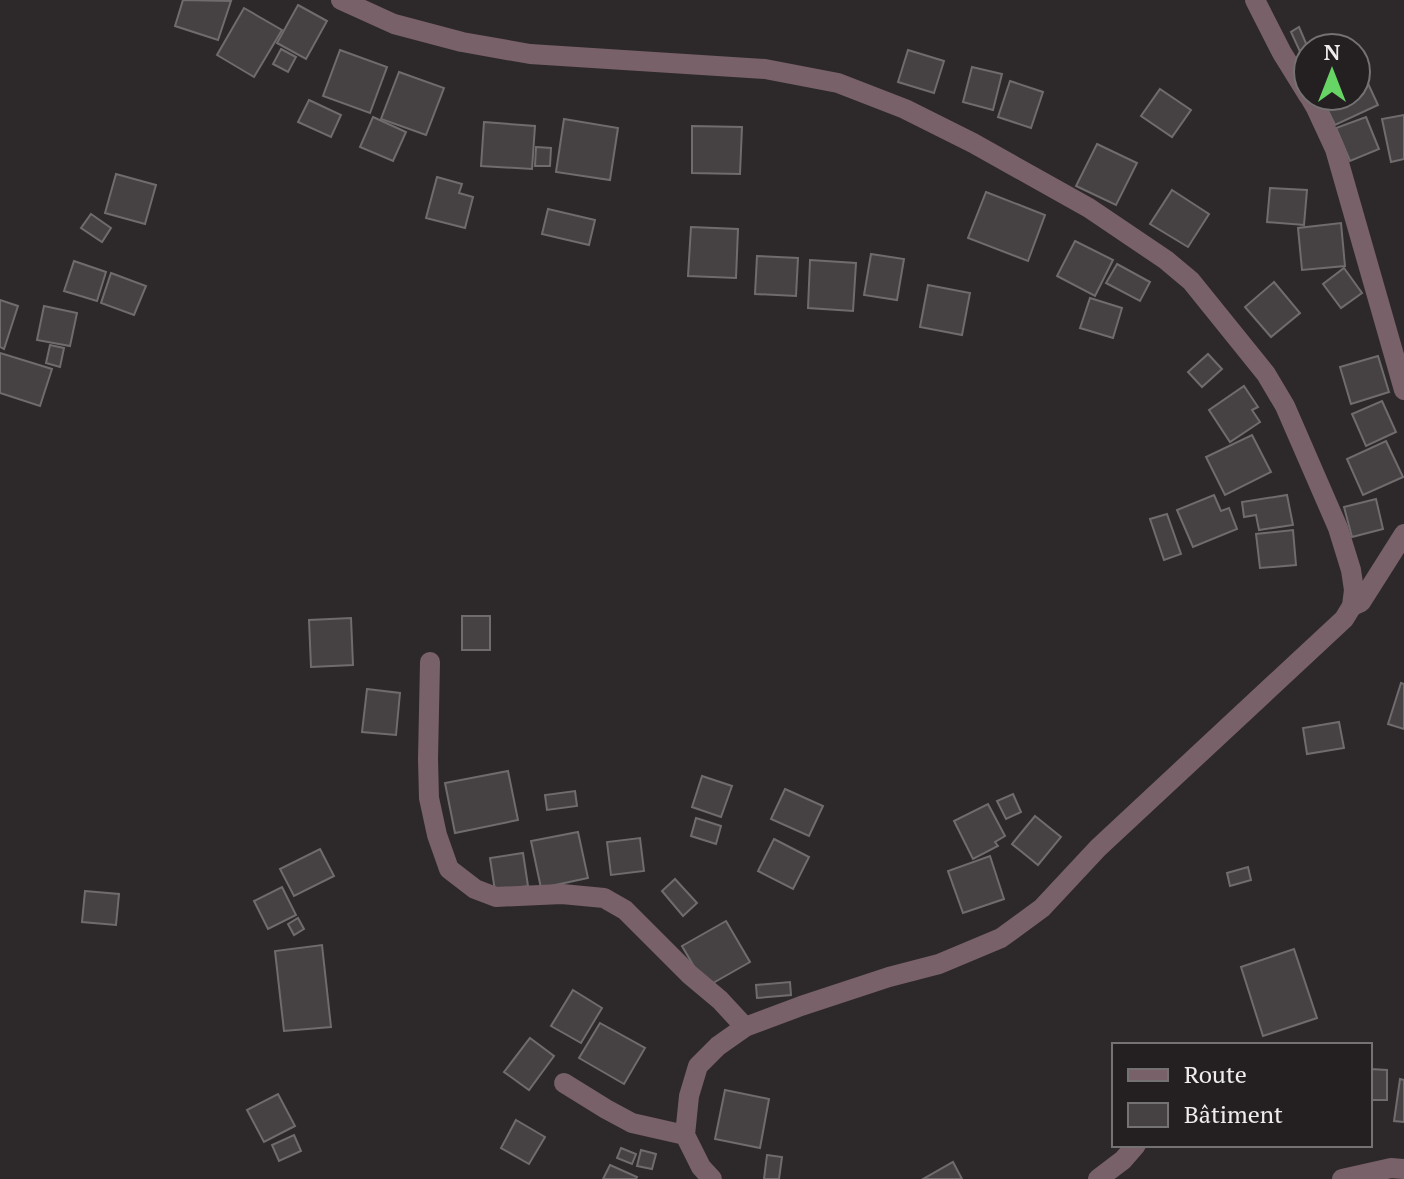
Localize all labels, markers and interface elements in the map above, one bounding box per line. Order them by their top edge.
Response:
north arrow [1292,32,1372,112]
text: N [1324,37,1341,66]
legend [1112,1043,1372,1147]
text: Route [1184,1058,1247,1090]
text: Bâtiment [1184,1098,1283,1130]

